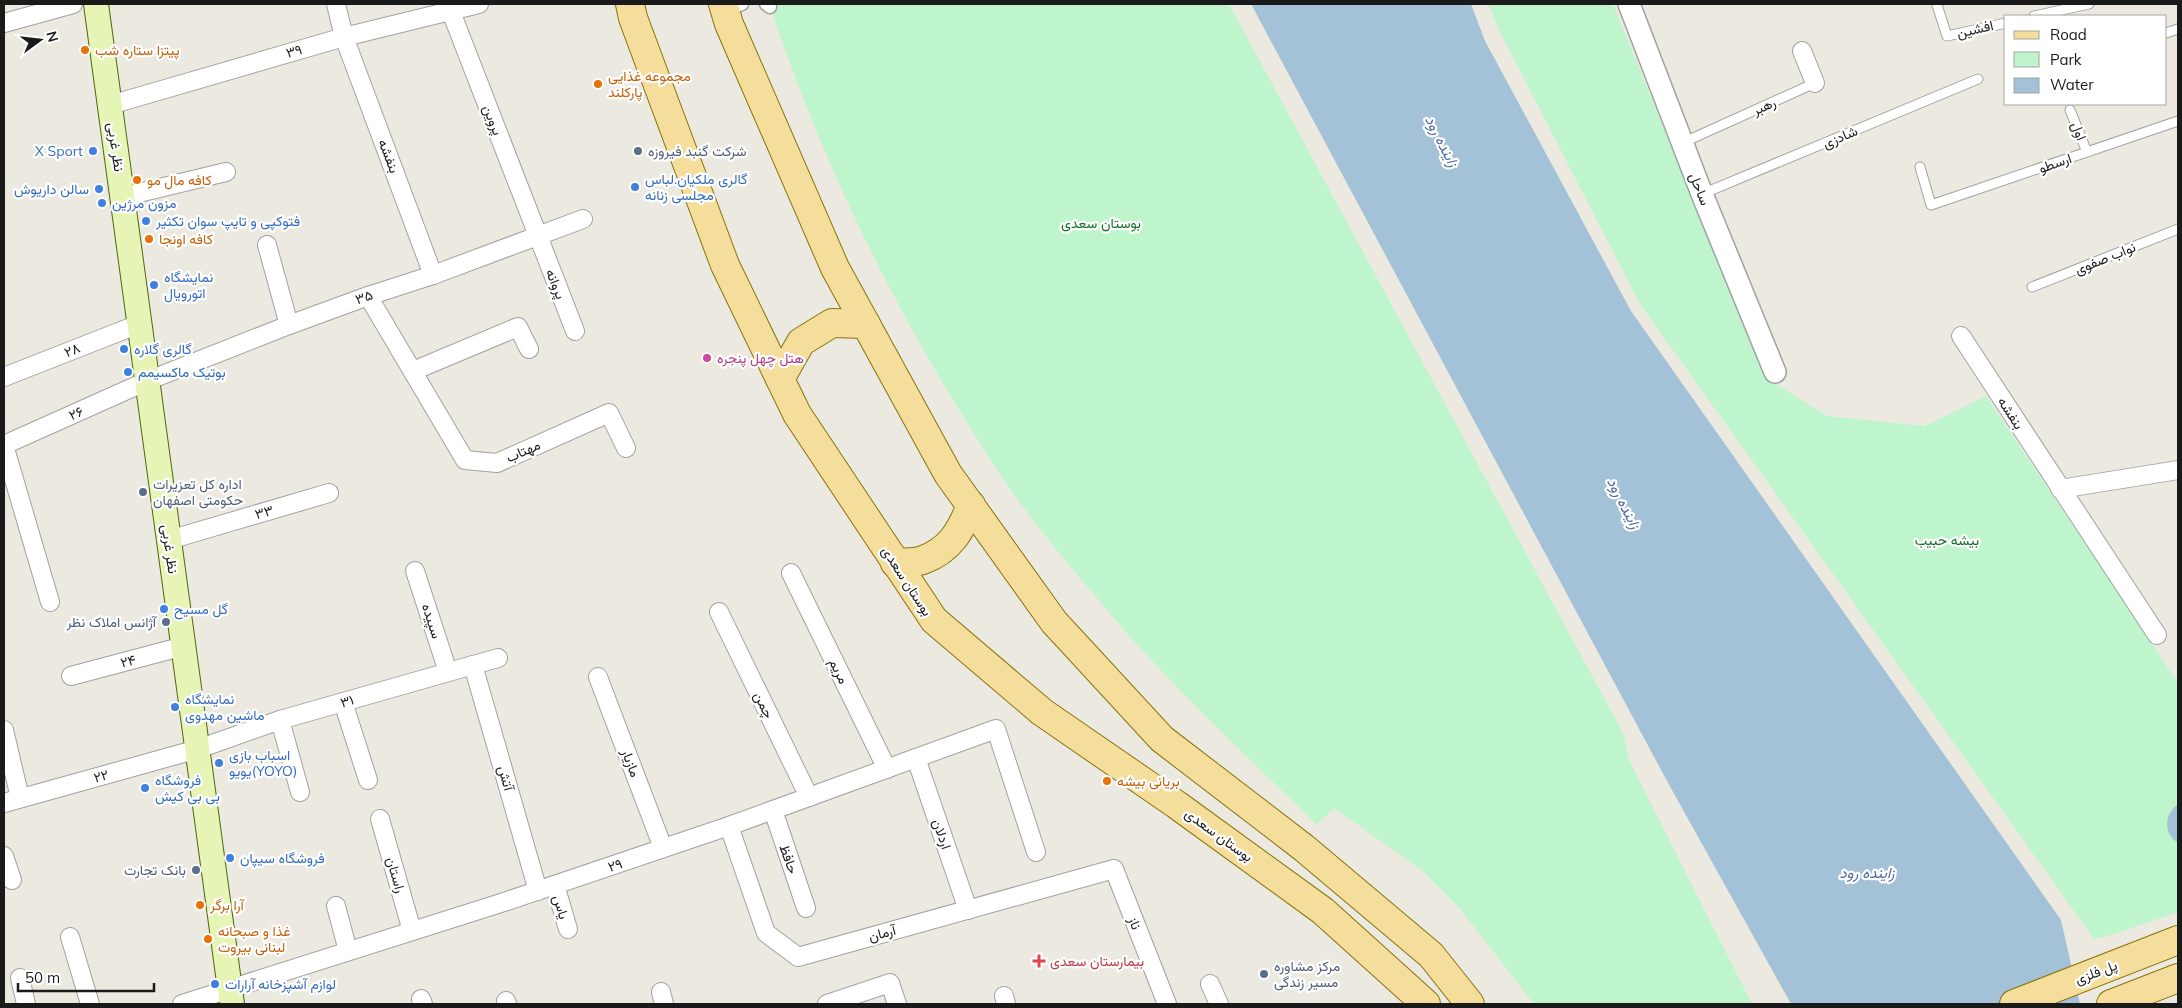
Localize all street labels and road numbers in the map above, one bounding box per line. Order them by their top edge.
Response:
street label: افشین [1955,16,1995,42]
street label: ۳۹ [284,40,304,62]
street label: رهبر [1749,93,1779,119]
street label: پروین [478,102,507,138]
street label: اول [2066,119,2091,143]
street label: نظر غربی [104,121,128,173]
street label: شادزی [1820,122,1860,152]
street label: بنفشه [374,136,404,176]
street label: ارسطو [2036,149,2074,177]
street label: ساحل [1685,170,1715,208]
street label: نواب صفوی [2072,238,2138,278]
street label: پروانه [541,266,570,302]
street label: ۳۵ [353,286,375,308]
street label: ۲۸ [61,339,83,361]
street label: بنفشه [1994,393,2028,433]
street label: ۲۶ [66,402,86,424]
street label: مهتاب [503,436,543,466]
street label: ۳۳ [253,501,275,523]
street label: نظر غربی [158,523,182,575]
street label: بوستان سعدی [878,543,936,619]
street label: سپیده [417,601,446,641]
street label: ۲۴ [118,650,138,672]
street label: مریم [825,655,853,687]
street label: چمن [749,689,778,722]
street label: ۳۱ [338,691,356,711]
street label: مازیار [617,745,645,780]
street label: آتش [494,763,519,794]
street label: ۲۲ [92,765,110,787]
street label: بوستان سعدی [1181,804,1257,866]
street label: اردلان [928,816,956,852]
street label: حافظ [776,842,802,876]
street label: ۲۹ [605,854,625,876]
street label: راستان [382,855,410,895]
street label: یاس [549,893,573,921]
street label: ناز [1124,913,1146,932]
street label: آرمان [866,920,899,945]
street label: پل فلزی [2072,956,2120,989]

